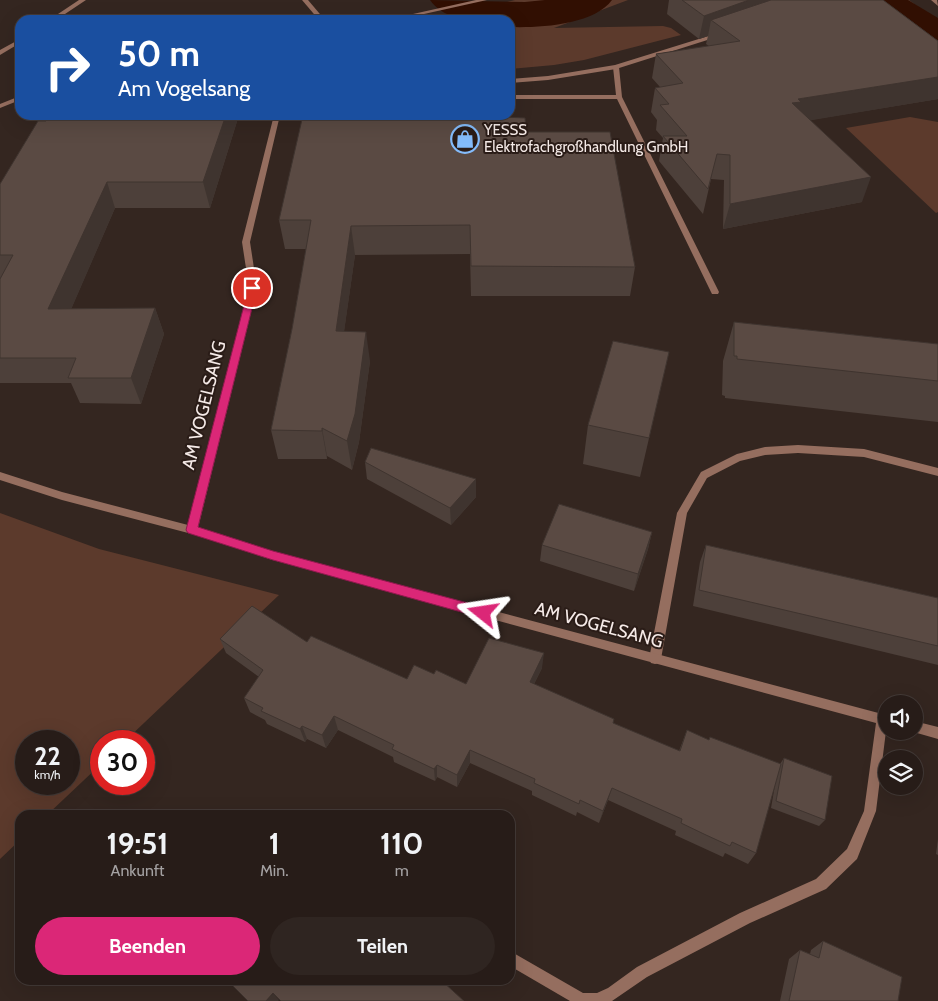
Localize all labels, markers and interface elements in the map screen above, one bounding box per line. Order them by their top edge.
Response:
text: 50 m [118,32,200,75]
icon: right [35,35,100,100]
text: Am Vogelsang [118,75,250,102]
place label: YESSS Elektrofachgroßhandlung GmbH [483,121,688,156]
shop icon: YESSS Elektrofachgroßhandlung GmbH [450,124,480,154]
pin [231,267,273,309]
icon: arrive [238,274,266,302]
street label: AM VOGELSANG [177,338,231,472]
position arrow [456,586,508,638]
street label: AM VOGELSANG [532,597,666,653]
map controls [878,695,923,795]
button: sound [878,695,923,740]
speed limit sign: 30 [90,730,155,795]
text: 22 [34,741,61,771]
button: layers [878,750,923,795]
text: km/h [34,767,61,782]
text: 19:51 [107,825,168,862]
text: 1 [269,825,280,862]
text: 110 [380,825,423,862]
text: Ankunft [111,861,164,880]
text: Min. [260,861,288,880]
text: m [395,861,409,880]
button: Beenden [35,917,260,975]
button: Teilen [270,917,495,975]

